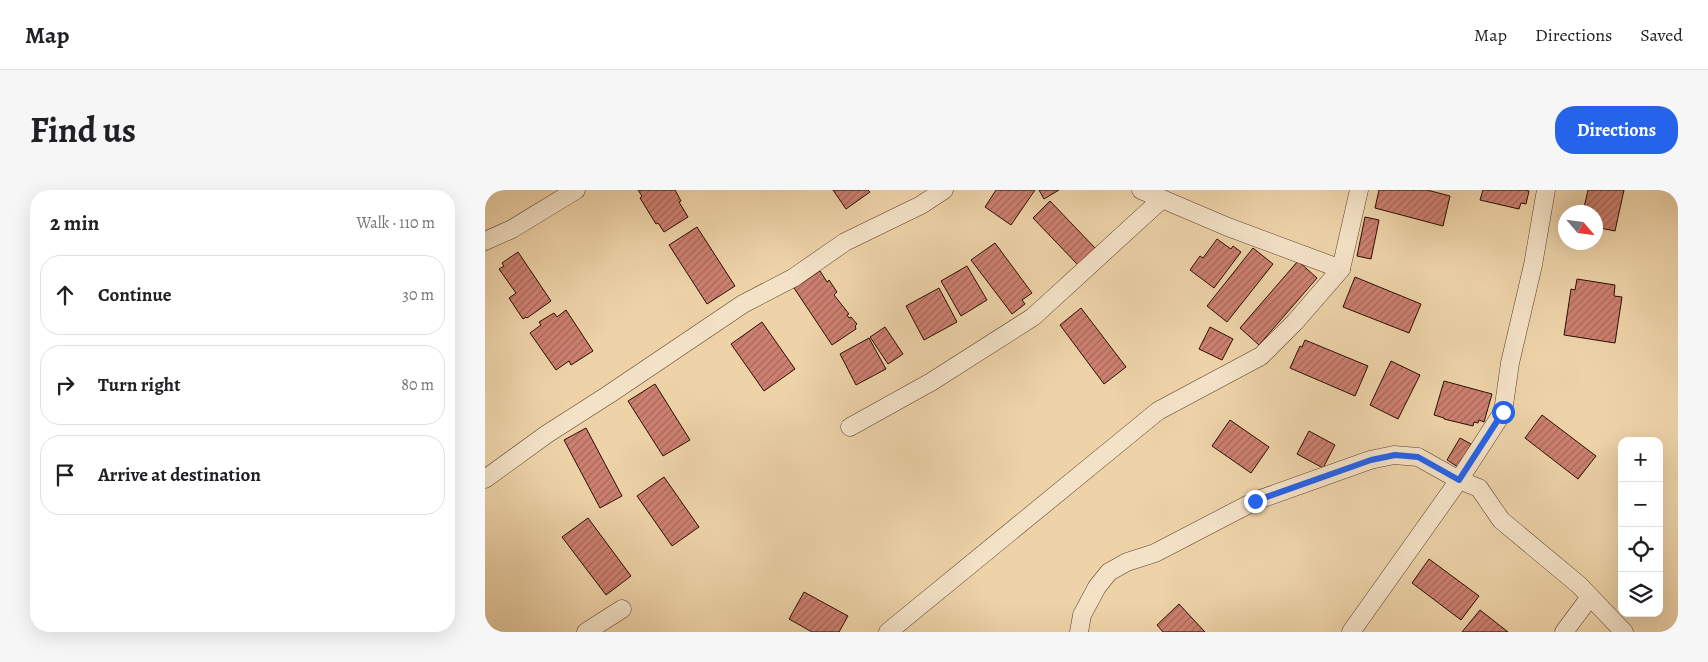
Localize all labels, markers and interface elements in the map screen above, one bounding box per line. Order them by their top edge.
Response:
text: Map [25,19,69,51]
text: Map [1474,23,1507,47]
text: Directions [1535,23,1612,47]
text: Saved [1640,23,1683,47]
text: Find us [30,106,136,154]
button: Directions [1555,106,1678,154]
north arrow [1558,205,1603,250]
text: 2 min [50,209,99,237]
text: Walk · 110 m [357,212,435,234]
icon: ahead [51,281,79,309]
text: Continue [98,282,172,308]
text: 30 m [402,284,434,306]
icon: right [51,371,79,399]
text: Turn right [98,372,180,398]
text: 80 m [401,374,434,396]
route start [1492,401,1515,424]
map controls [1618,437,1663,617]
button: + [1618,437,1663,482]
icon: arrive [51,461,79,489]
text: Arrive at destination [98,462,261,488]
button: − [1618,482,1663,527]
route end [1244,490,1267,513]
button: locate [1618,527,1663,572]
button: layers [1618,572,1663,617]

